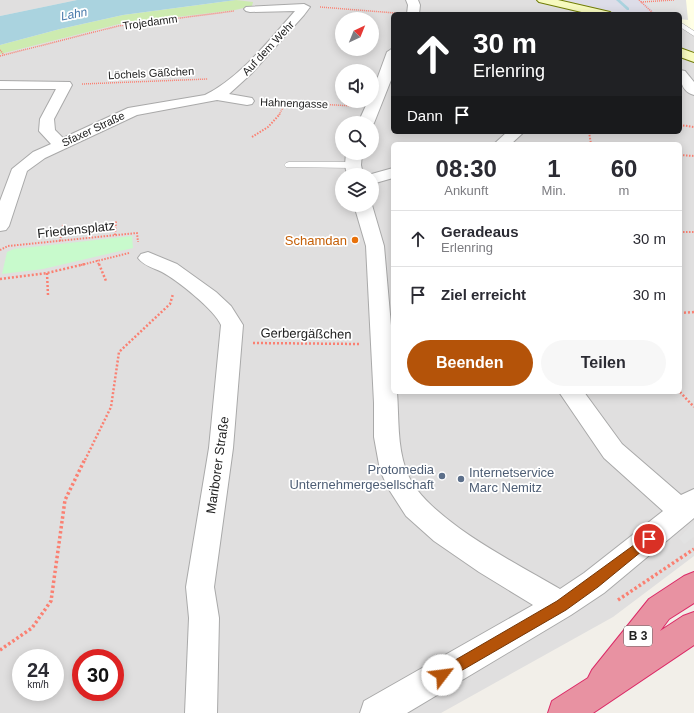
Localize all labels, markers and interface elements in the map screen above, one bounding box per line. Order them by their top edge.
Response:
water label: Lahn [60,5,89,23]
street label: Trojedamm [122,12,178,32]
north arrow [335,12,379,56]
map controls [335,12,379,212]
street label: Auf dem Wehr [240,18,297,78]
icon: ahead [407,28,459,80]
text: 30 m [473,28,537,59]
text: Erlenring [473,61,545,81]
button: sound [335,64,379,108]
street label: Löchels Gäßchen [108,65,194,81]
street label: Hahnengasse [260,96,328,110]
icon: arrive [451,104,473,126]
text: Dann [407,107,443,124]
street label: Sfaxer Straße [60,109,126,149]
button: search [335,116,379,160]
text: 08:30 [436,155,497,182]
text: 1 [547,155,561,182]
text: 60 [611,155,637,182]
button: layers [335,168,379,212]
text: Ankunft [444,183,488,198]
text: Min. [542,183,566,198]
text: m [619,183,629,198]
street label: Friedensplatz [36,218,116,241]
text: Geradeaus [441,223,519,240]
icon: ahead [407,228,429,250]
text: 30 m [633,230,666,247]
place label: Schamdan [285,233,347,248]
marker: Schamdan [350,235,360,245]
text: Erlenring [441,240,493,255]
icon: arrive [407,284,429,306]
text: Ziel erreicht [441,286,526,303]
text: 30 m [633,286,666,303]
street label: Gerbergäßchen [260,325,352,342]
button: Beenden [407,340,533,386]
button: Teilen [541,340,666,386]
street label: Mariborer Straße [203,415,232,515]
place label: Protomedia Unternehmergesellschaft [289,462,435,492]
place label: Internetservice Marc Nemitz [469,465,554,495]
marker: Protomedia Unternehmergesellschaft [437,471,447,481]
marker: Internetservice Marc Nemitz [456,474,466,484]
pin [632,522,666,556]
icon: arrive [638,528,660,550]
road number: B 3 [624,626,652,646]
speed limit sign: 30 [72,649,124,701]
position arrow [421,654,463,696]
text: 24 [27,659,49,681]
text: km/h [27,679,49,690]

